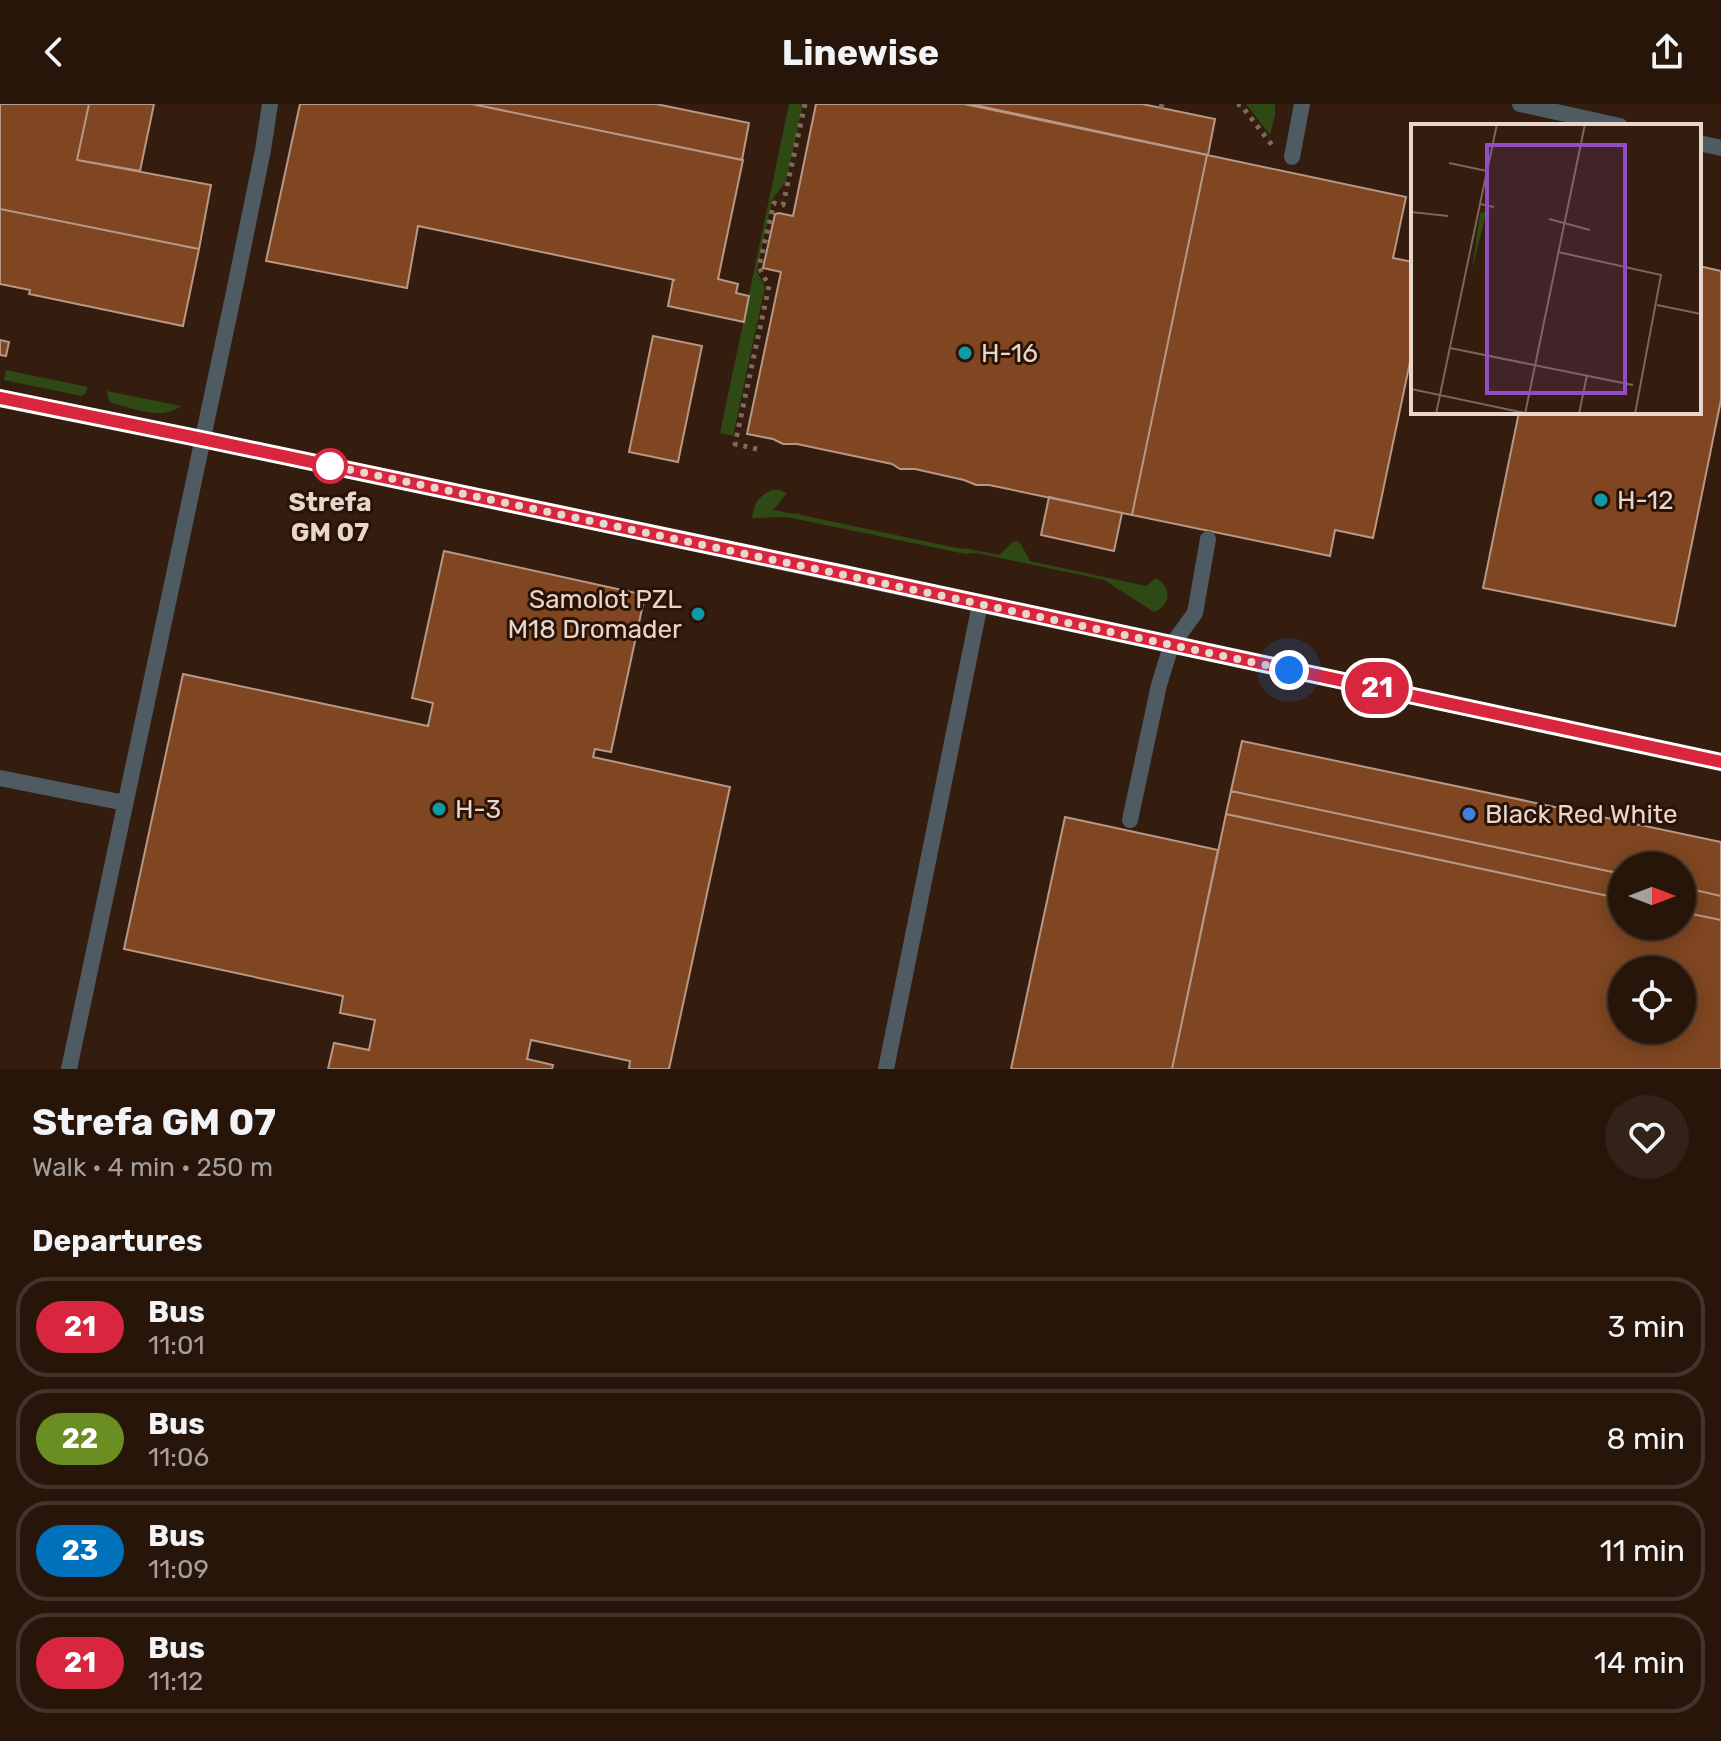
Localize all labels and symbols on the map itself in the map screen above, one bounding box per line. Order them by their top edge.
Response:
inset map [1411,124,1701,414]
place label: H-16 [981,338,1038,369]
marker: H-16 [956,344,974,362]
marker: Strefa GM 07 [313,449,347,483]
place label: H-12 [1617,485,1673,516]
place label: Strefa GM 07 [288,487,372,548]
marker: H-12 [1592,491,1610,509]
place label: Samolot PZL M18 Dromader [507,584,682,645]
marker: Samolot PZL M18 Dromader [689,605,707,623]
your location [1269,650,1309,690]
line badge: 21 [1341,662,1413,714]
place label: H-3 [455,794,501,825]
place label: Black Red White [1485,799,1677,830]
marker: H-3 [430,800,448,818]
marker: Black Red White [1460,805,1478,823]
north arrow [1608,852,1696,940]

